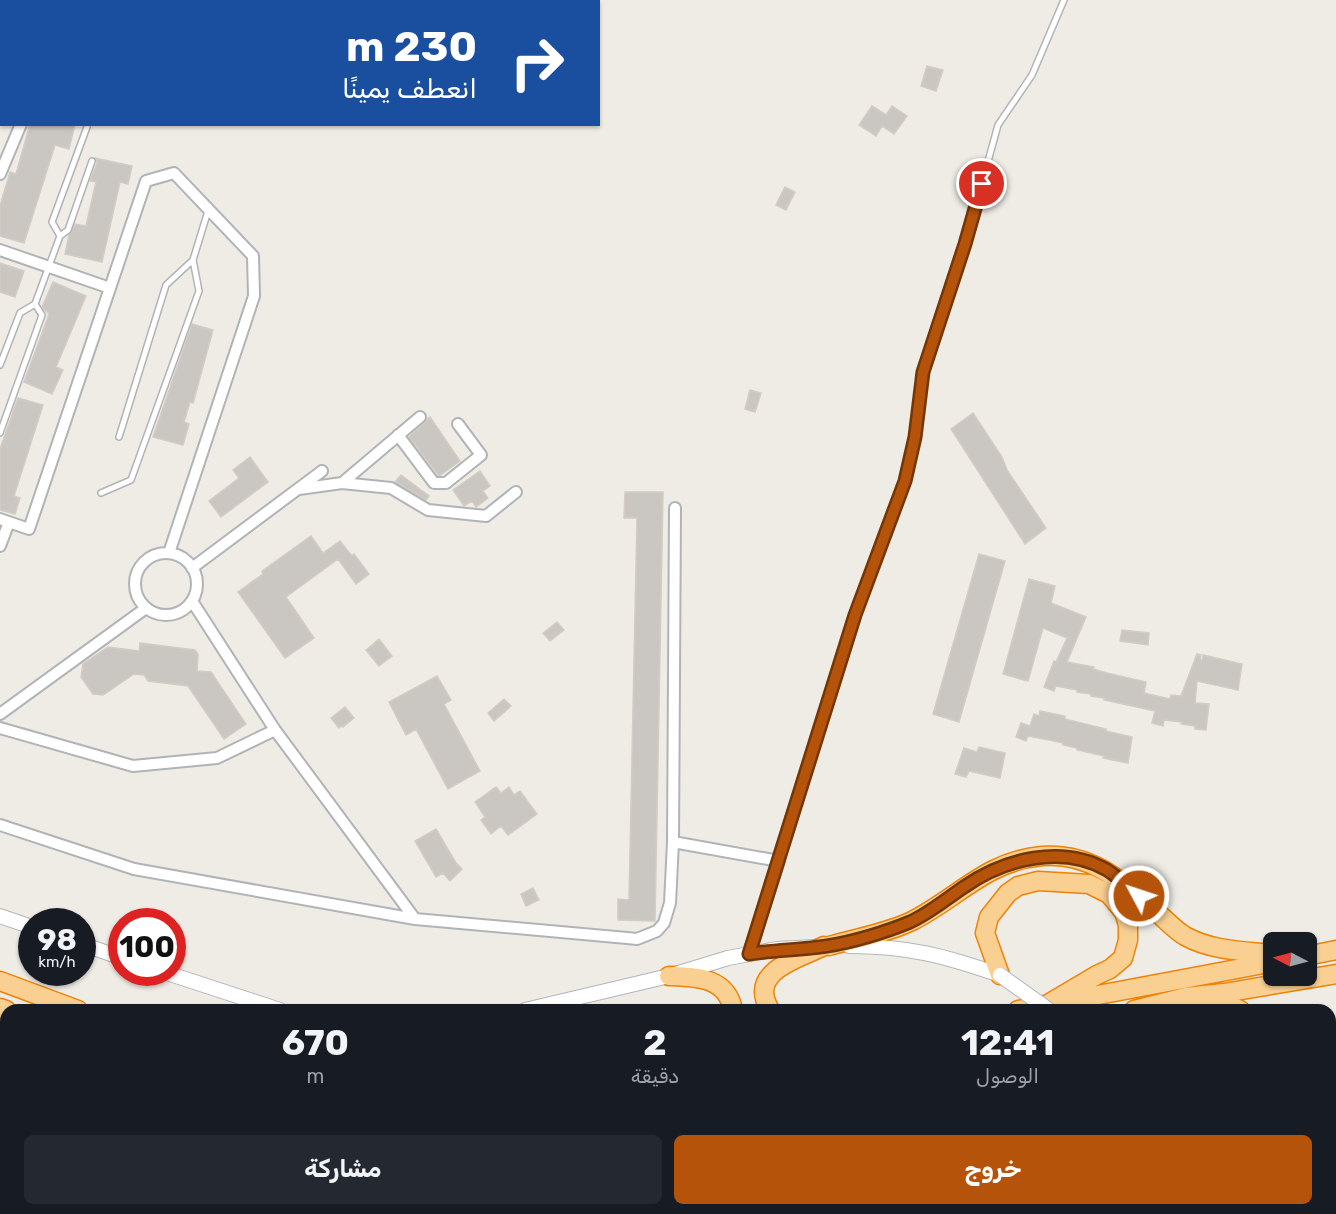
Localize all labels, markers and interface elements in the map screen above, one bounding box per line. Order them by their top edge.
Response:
text: 230 m [346,22,477,72]
icon: right [498,24,576,102]
text: انعطف يمينًا [342,73,477,105]
pin [956,158,1007,209]
icon: arrive [965,167,998,200]
position arrow [1107,864,1171,928]
speed limit sign: 100 [108,908,186,986]
text: 98 [37,922,77,958]
north arrow [1263,932,1317,986]
map controls [1263,932,1317,986]
text: km/h [38,953,76,971]
text: 670 [282,1021,349,1064]
text: 2 [643,1021,667,1064]
text: 12:41 [961,1021,1054,1064]
text: m [307,1064,324,1088]
text: دقيقة [631,1064,679,1088]
text: الوصول [976,1064,1039,1088]
button: مشاركة [24,1135,662,1204]
button: خروج [674,1135,1312,1204]

